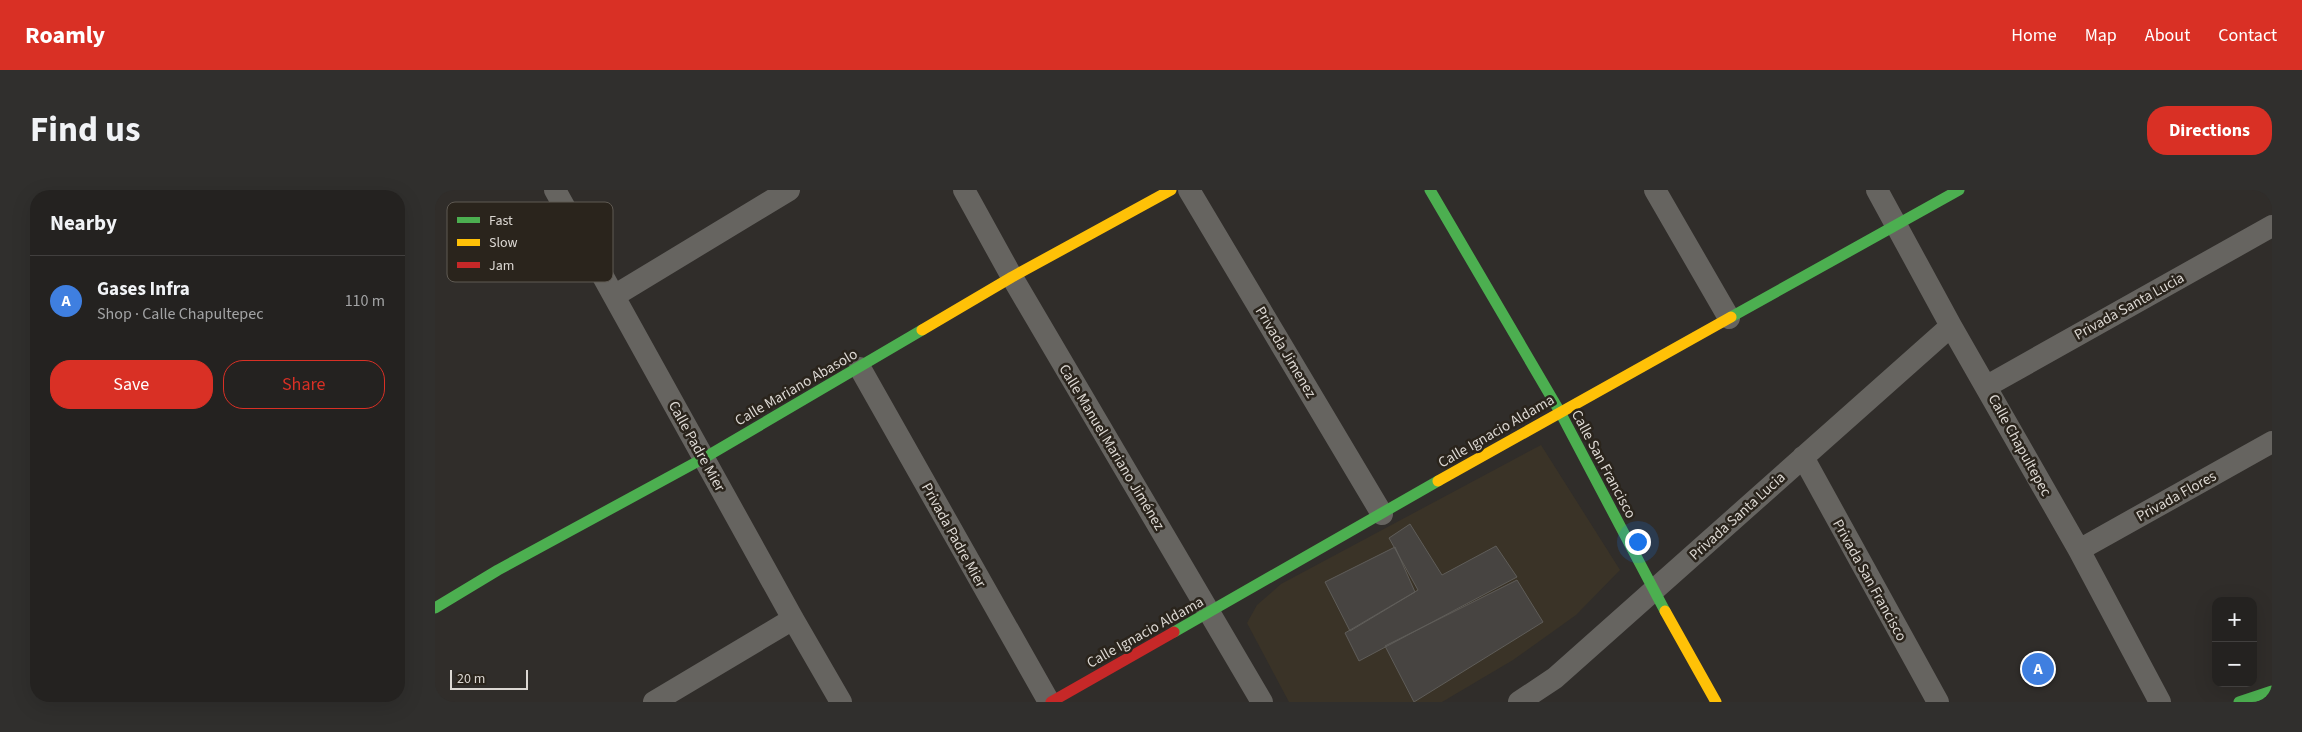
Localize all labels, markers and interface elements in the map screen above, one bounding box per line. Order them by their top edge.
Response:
text: Roamly [25,18,105,53]
text: Home [2011,23,2057,48]
text: Map [2085,23,2117,48]
text: About [2145,23,2190,48]
text: Contact [2218,23,2277,48]
text: Find us [30,105,140,155]
button: Directions [2147,106,2272,155]
legend [447,202,613,282]
text: Nearby [50,208,117,238]
text: Fast [489,211,513,231]
text: Slow [489,233,518,253]
text: Jam [489,256,514,276]
street label: Privada Santa Lucia [2070,267,2188,345]
text: Gases Infra [97,276,190,303]
text: A [61,290,71,312]
text: 110 m [345,290,385,312]
text: Shop · Calle Chapultepec [97,303,264,325]
street label: Privada Jimenez [1250,303,1321,402]
street label: Calle Mariano Abasolo [731,344,862,431]
button: Save [50,360,213,409]
button: Share [223,360,385,409]
street label: Calle Manuel Mariano Jiménez [1054,360,1170,534]
street label: Calle Ignacio Aldama [1434,390,1558,473]
street label: Calle Chapultepec [1983,390,2056,500]
street label: Calle Padre Mier [663,397,731,496]
street label: Calle San Francisco [1566,406,1641,522]
street label: Privada Flores [2132,466,2220,527]
street label: Privada Santa Lucia [1685,467,1790,565]
street label: Privada Padre Mier [916,479,991,592]
street label: Privada San Francisco [1827,515,1912,645]
your location [1625,529,1651,555]
street label: Calle Ignacio Aldama [1083,591,1208,673]
map controls [2212,597,2257,687]
button: + [2212,597,2257,642]
button: − [2212,642,2257,687]
pin: A [2022,650,2054,688]
scale bar [450,667,527,690]
text: 20 m [457,669,485,689]

